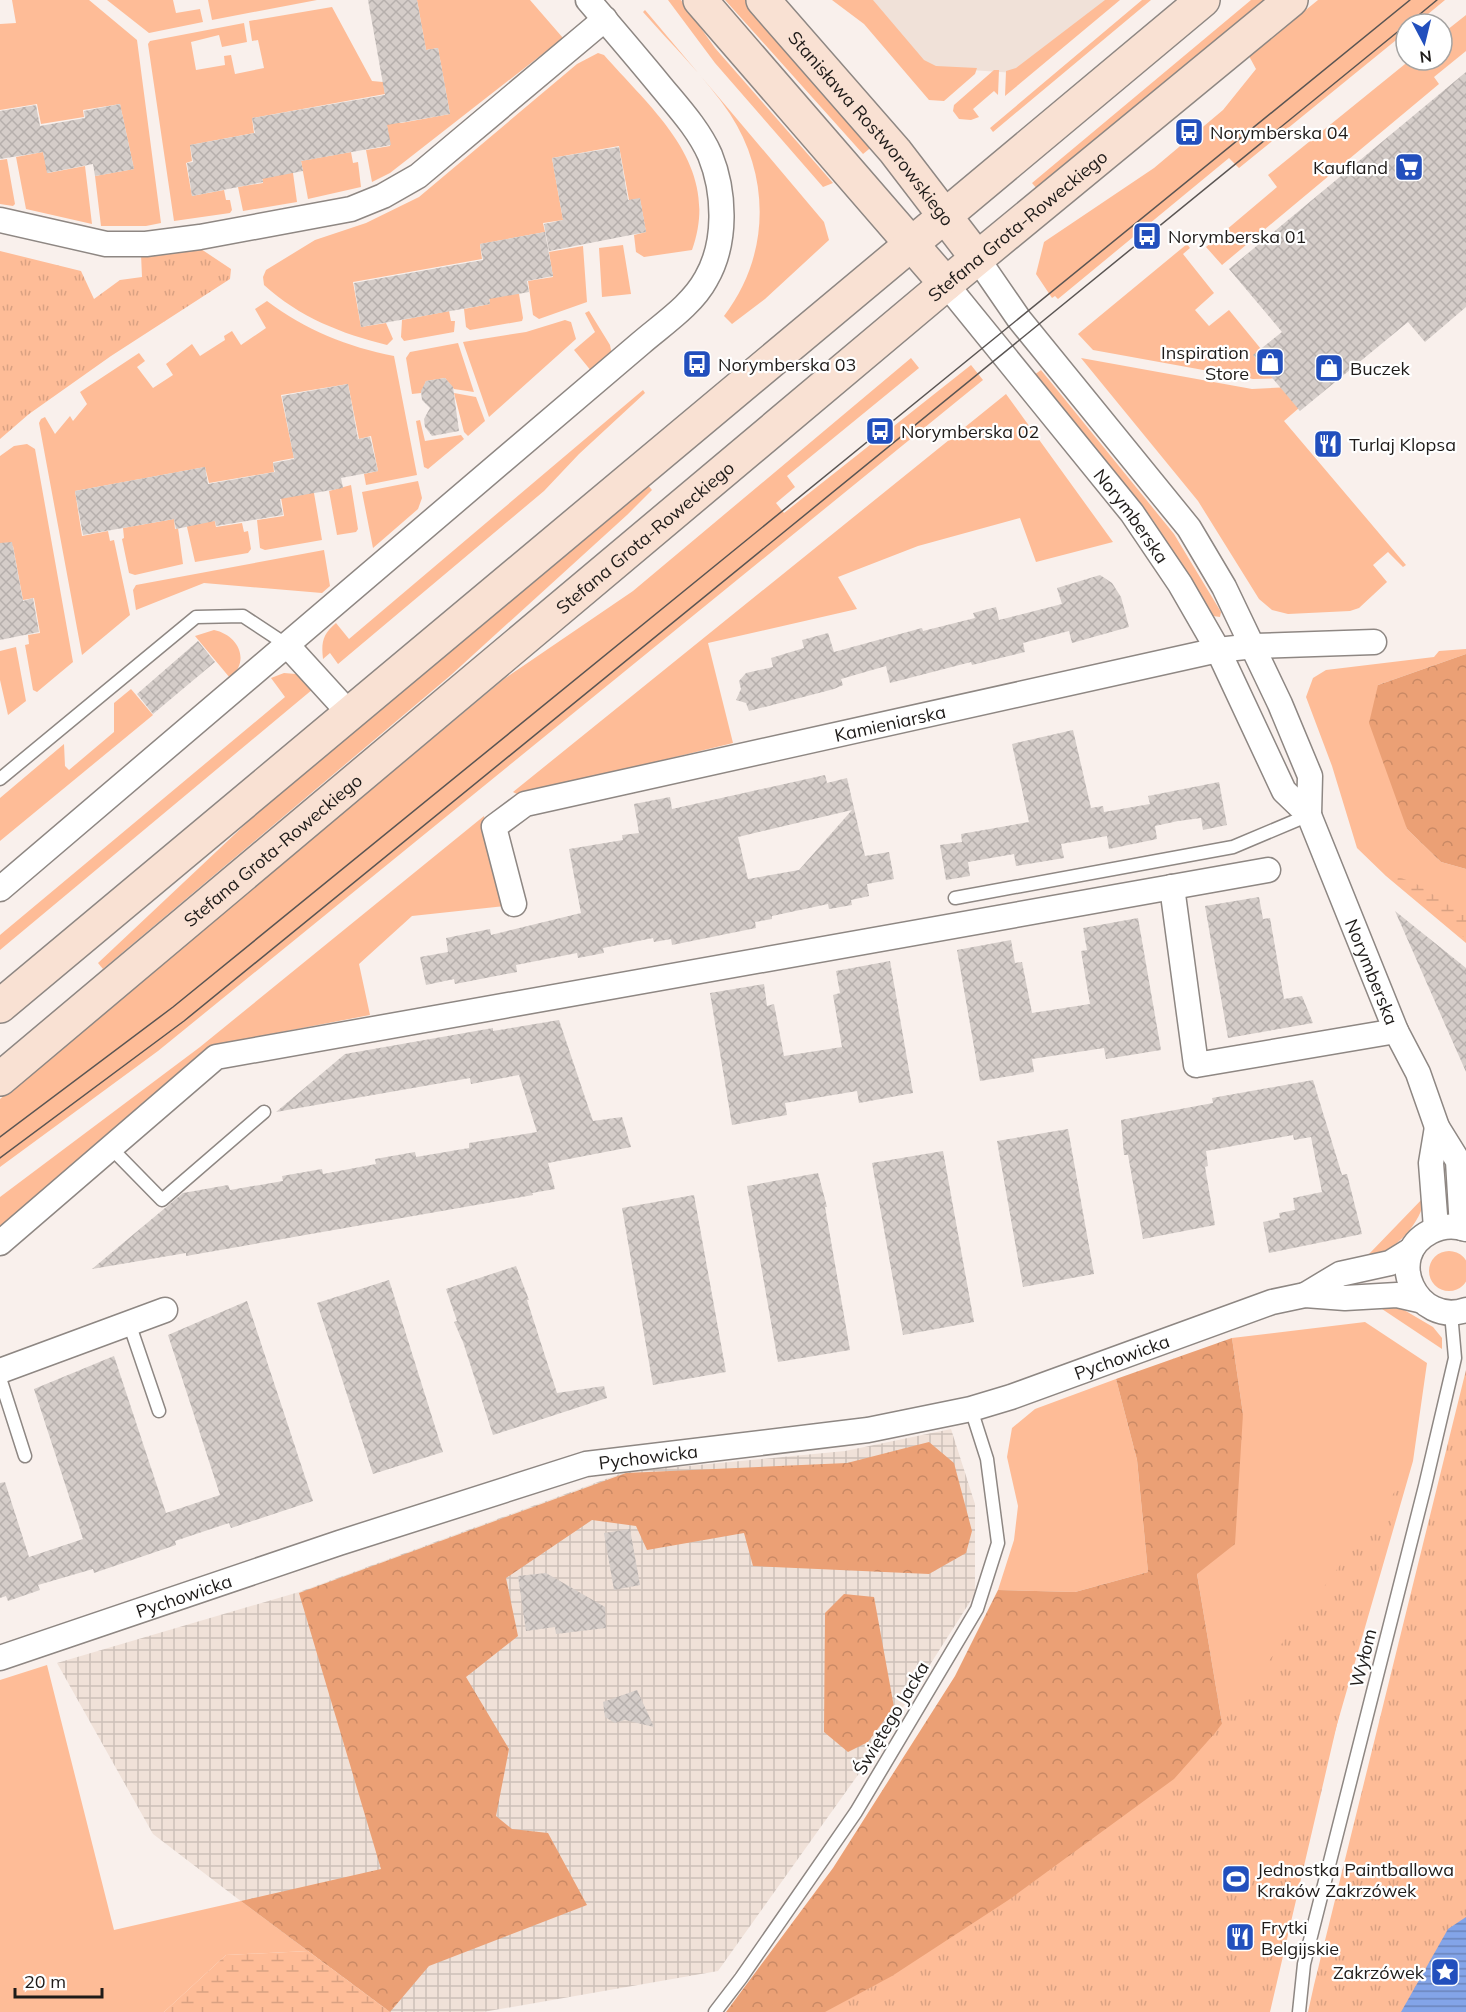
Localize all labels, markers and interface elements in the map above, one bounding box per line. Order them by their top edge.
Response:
north arrow [1394,12,1454,72]
street label: Stanisława Rostworowskiego [784,26,960,230]
text: N [1419,46,1433,68]
bus stop icon: Norymberska 04 [1173,116,1205,148]
place label: Norymberska 04 [1210,121,1349,144]
street label: Stefana Grota-Roweckiego [923,145,1112,306]
supermarket icon: Kaufland [1393,151,1425,183]
place label: Kaufland [1313,156,1388,179]
bus stop icon: Norymberska 01 [1131,220,1163,252]
place label: Norymberska 01 [1168,225,1306,248]
place label: Inspiration Store [1161,341,1249,385]
shop icon: Inspiration Store [1254,346,1286,378]
bus stop icon: Norymberska 03 [681,348,713,380]
shop icon: Buczek [1313,352,1345,384]
place label: Norymberska 03 [718,353,856,376]
place label: Buczek [1350,357,1410,380]
bus stop icon: Norymberska 02 [864,415,896,447]
place label: Norymberska 02 [901,420,1039,443]
restaurant icon: Turlaj Klopsa [1312,428,1344,460]
place label: Turlaj Klopsa [1349,433,1456,456]
street label: Stefana Grota-Roweckiego [551,456,738,619]
street label: Norymberska [1089,464,1174,568]
street label: Kamieniarska [832,699,948,746]
street label: Stefana Grota-Roweckiego [179,768,366,931]
street label: Norymberska [1340,915,1404,1028]
street label: Pychowicka [1071,1329,1172,1385]
street label: Pychowicka [597,1439,699,1474]
street label: Pychowicka [133,1569,235,1623]
street label: Wyłom [1345,1626,1381,1690]
street label: Świętego Jacka [848,1657,934,1779]
place label: Jednostka Paintballowa Kraków Zakrzówek [1257,1858,1454,1902]
sports icon: Jednostka Paintballowa Kraków Zakrzówek [1220,1863,1252,1895]
place label: Frytki Belgijskie [1261,1916,1339,1960]
restaurant icon: Frytki Belgijskie [1224,1921,1256,1953]
place icon: Zakrzówek [1429,1956,1461,1988]
scale bar [15,1961,102,1999]
place label: Zakrzówek [1333,1961,1425,1984]
text: 20 m [24,1970,66,1993]

